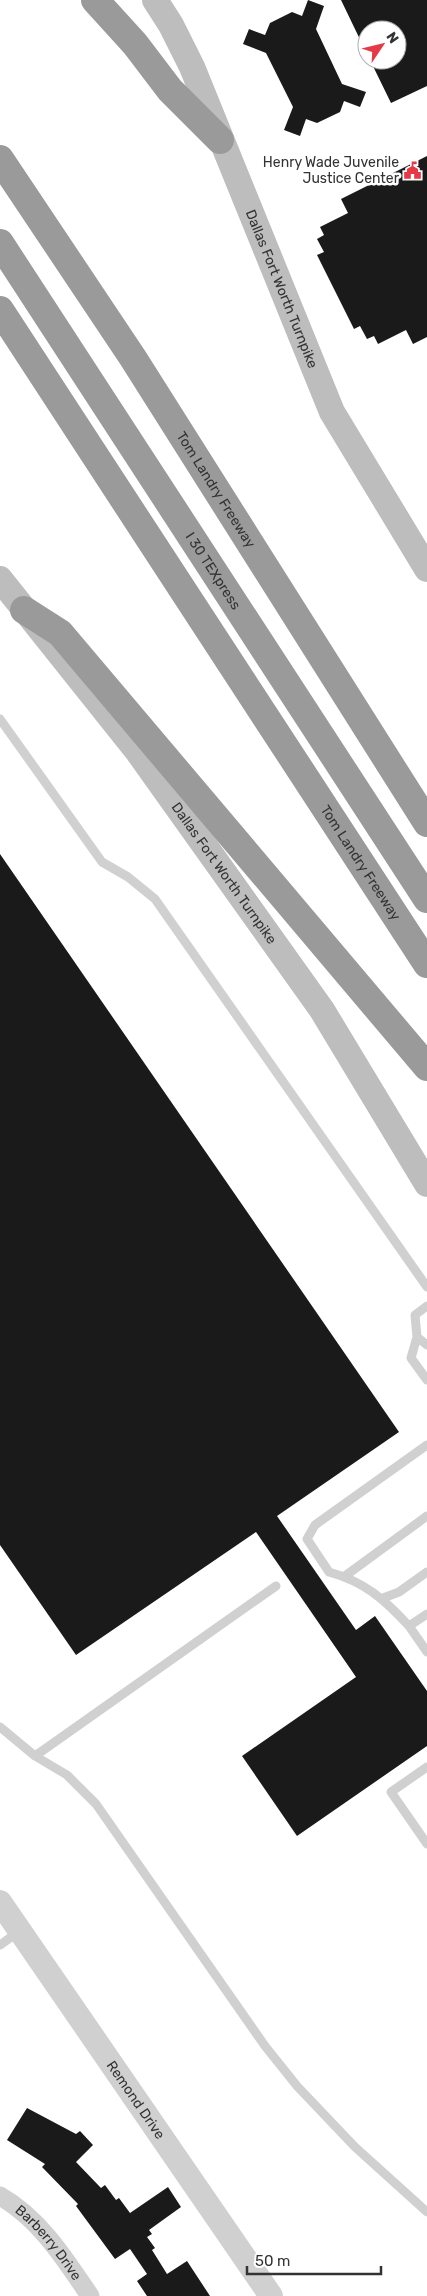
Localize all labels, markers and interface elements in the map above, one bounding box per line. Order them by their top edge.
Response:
north arrow [357,20,407,70]
text: N [382,29,402,47]
place label: Henry Wade Juvenile Justice Center [263,154,400,187]
public building icon: Henry Wade Juvenile Justice Center [403,160,423,180]
street label: Dallas Fort Worth Turnpike [242,207,322,371]
street label: Tom Landry Freeway [173,428,259,551]
street label: I 30 TEXpress [182,529,245,613]
street label: Dallas Fort Worth Turnpike [168,799,281,947]
street label: Tom Landry Freeway [317,802,405,924]
street label: Remond Drive [103,2057,169,2142]
street label: Barberry Drive [12,2201,85,2284]
scale bar [247,2244,381,2276]
text: 50 m [255,2252,290,2270]

